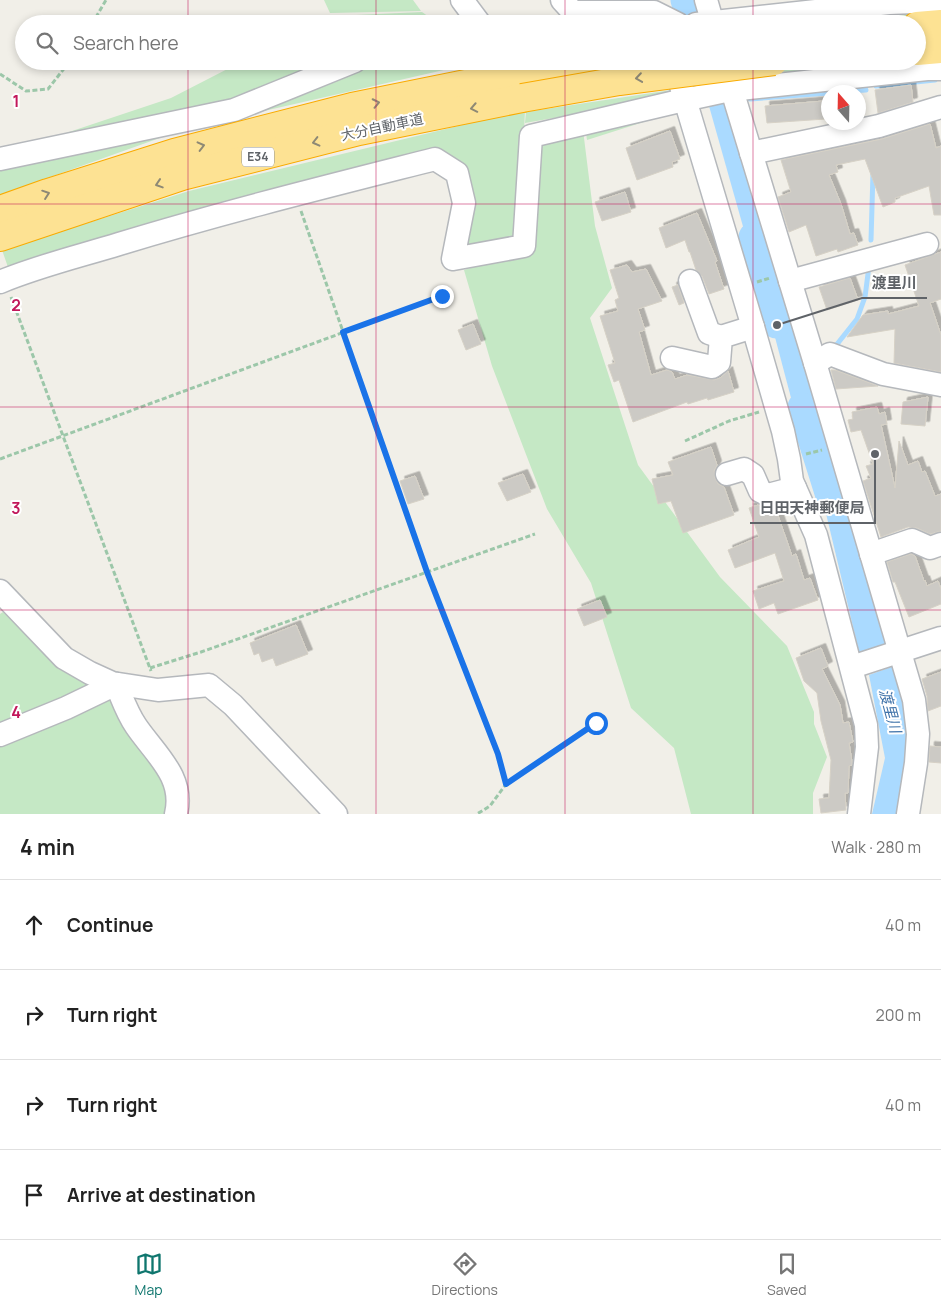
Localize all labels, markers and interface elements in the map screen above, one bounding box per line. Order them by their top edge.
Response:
search box [15,15,926,70]
icon: search [33,29,61,57]
text: Search here [73,30,179,56]
one-way arrow [634,73,643,83]
north arrow [821,85,866,130]
text: 1 [12,90,20,112]
one-way arrow [371,98,380,108]
one-way arrow [470,102,479,112]
street label: 大分自動車道 [339,108,425,145]
one-way arrow [311,136,320,147]
one-way arrow [197,141,206,152]
road number: E34 [242,148,274,166]
one-way arrow [155,178,163,188]
one-way arrow [41,190,50,200]
callout: 渡里川 [862,268,927,298]
text: 渡里川 [871,272,917,293]
route end [431,285,454,308]
text: 2 [11,294,21,316]
callout: 日田天神郵便局 [750,493,875,523]
text: 3 [11,497,21,519]
text: 日田天神郵便局 [759,497,865,518]
water label: 渡里川 [875,686,907,737]
text: 4 [11,701,21,723]
route start [585,712,608,735]
text: 4 min [20,833,75,861]
text: Walk · 280 m [831,836,921,858]
icon: ahead [20,911,48,939]
text: Continue [67,912,153,938]
text: 40 m [885,914,921,936]
icon: right [20,1001,48,1029]
text: Turn right [67,1002,157,1028]
text: 200 m [876,1004,921,1026]
icon: right [20,1091,48,1119]
text: Turn right [67,1092,157,1118]
text: 40 m [885,1094,921,1116]
icon: arrive [20,1181,48,1209]
text: Arrive at destination [67,1182,256,1208]
tab: Map [135,1250,163,1299]
tab: Directions [432,1250,498,1299]
tab: Saved [767,1250,806,1299]

